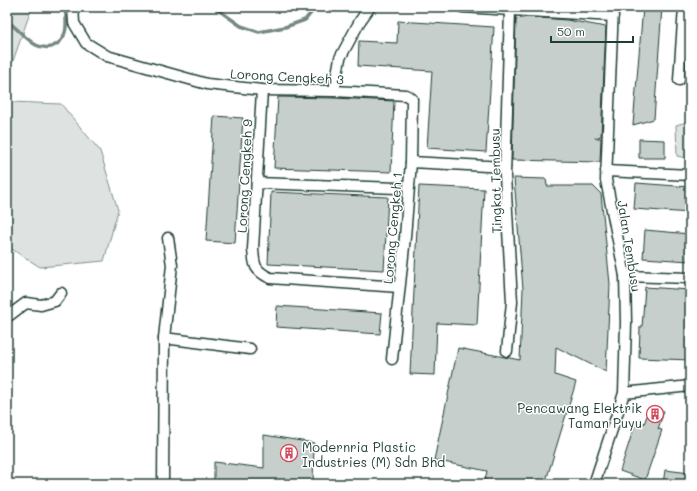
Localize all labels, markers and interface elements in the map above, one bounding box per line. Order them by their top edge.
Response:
scale bar [551,18,633,44]
text: 50 m [557,23,585,39]
street label: Lorong Cengkeh 3 [230,65,345,87]
street label: Lorong Cengkeh 9 [233,118,255,233]
street label: Tingkat Tembusu [486,128,504,234]
street label: Lorong Cengkeh 1 [379,171,405,285]
street label: Jalan Tembusu [614,199,646,293]
place label: Pencawang Elektrik Taman Puyu [517,399,642,431]
building icon: Pencawang Elektrik Taman Puyu [645,404,665,424]
place label: Modernria Plastic Industries (M) Sdn Bhd [302,438,445,470]
building icon: Modernria Plastic Industries (M) Sdn Bhd [279,443,299,463]

